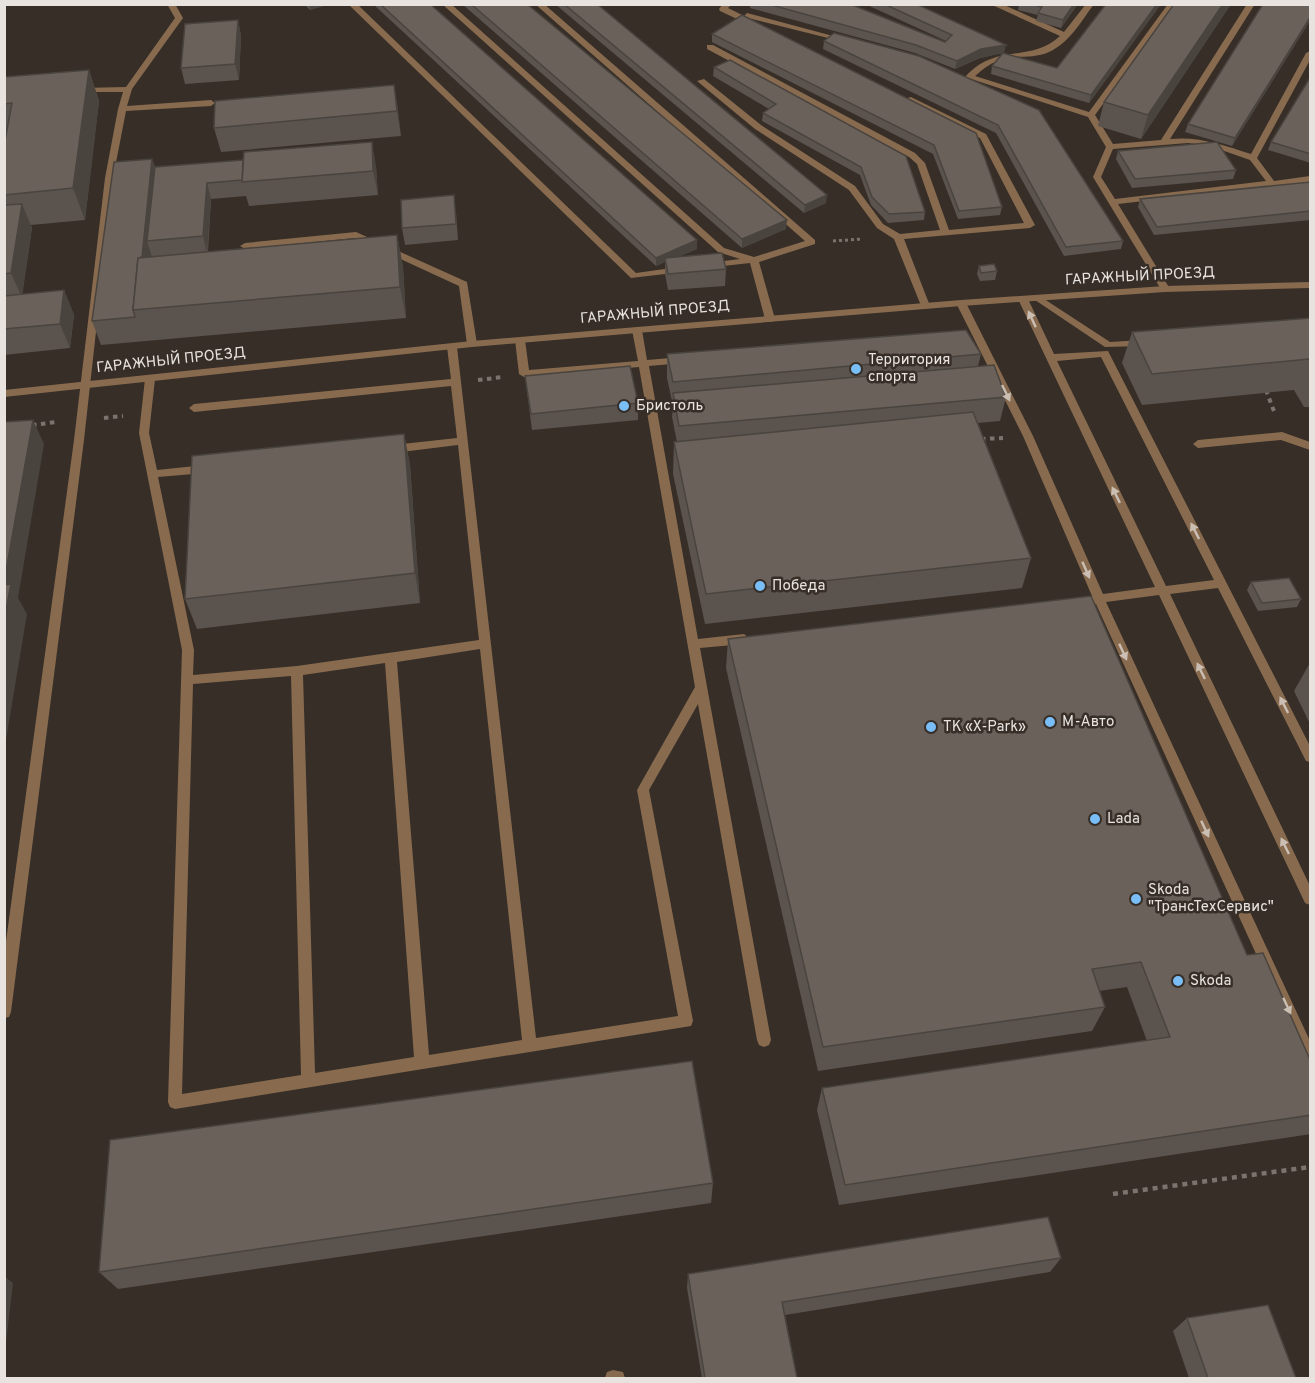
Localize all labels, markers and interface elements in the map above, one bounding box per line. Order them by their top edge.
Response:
street label: ГАРАЖНЫЙ ПРОЕЗД [1064,262,1216,290]
street label: ГАРАЖНЫЙ ПРОЕЗД [579,295,731,329]
one-way arrow [1028,310,1037,327]
street label: ГАРАЖНЫЙ ПРОЕЗД [95,342,247,378]
place label: Территория спорта [868,351,951,387]
marker: Территория спорта [849,362,863,376]
one-way arrow [1001,384,1011,401]
place label: Бристоль [636,397,703,416]
marker: Бристоль [617,399,631,413]
one-way arrow [1112,486,1121,503]
one-way arrow [1190,523,1200,540]
one-way arrow [1081,562,1091,580]
place label: Победа [772,577,825,596]
marker: Победа [753,579,767,593]
one-way arrow [1119,644,1128,661]
one-way arrow [1196,662,1205,679]
one-way arrow [1279,696,1289,713]
place label: М-Авто [1062,713,1114,732]
marker: М-Авто [1043,715,1057,729]
place label: ТК «X-Park» [943,718,1026,737]
marker: ТК «X-Park» [924,720,938,734]
place label: Lada [1107,810,1140,829]
marker: Lada [1088,812,1102,826]
one-way arrow [1201,820,1211,838]
one-way arrow [1281,838,1290,855]
place label: Skoda "ТрансТехСервис" [1148,881,1274,917]
marker: Skoda "ТрансТехСервис" [1129,892,1143,906]
place label: Skoda [1190,972,1231,991]
marker: Skoda [1171,974,1185,988]
one-way arrow [1283,997,1292,1014]

